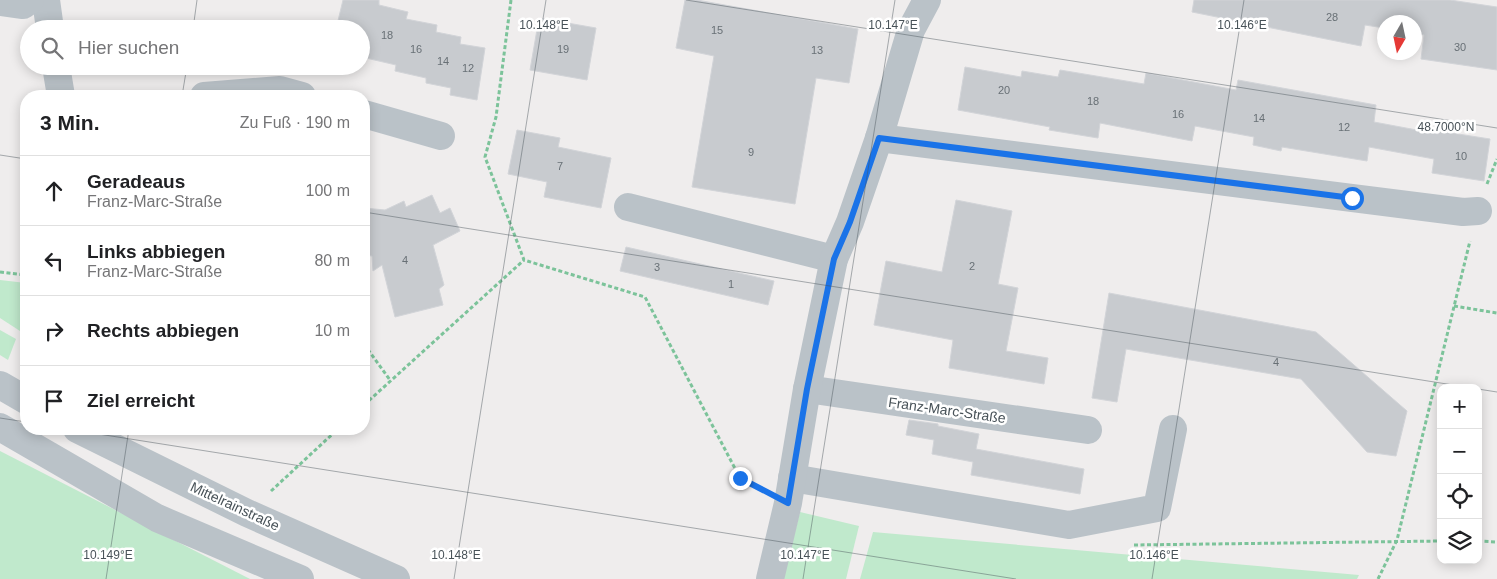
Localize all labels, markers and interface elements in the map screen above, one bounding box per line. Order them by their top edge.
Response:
house number: 28 [1326,11,1338,23]
north arrow [1377,15,1422,60]
text: 10.148°E [519,18,569,32]
text: 10.147°E [868,18,918,32]
text: 10.146°E [1217,18,1267,32]
search box [20,20,370,75]
house number: 15 [711,24,723,36]
house number: 18 [381,29,393,41]
icon: search [38,34,66,62]
text: Hier suchen [78,37,179,58]
house number: 30 [1454,41,1466,53]
house number: 16 [410,43,422,55]
house number: 19 [557,43,569,55]
house number: 13 [811,44,823,56]
house number: 14 [437,55,449,67]
house number: 12 [462,62,474,74]
house number: 20 [998,84,1010,96]
house number: 18 [1087,95,1099,107]
house number: 16 [1172,108,1184,120]
text: 3 Min. [40,111,100,134]
house number: 14 [1253,112,1265,124]
text: Zu Fuß · 190 m [240,114,350,131]
text: 48.7000°N [1418,120,1474,134]
house number: 12 [1338,121,1350,133]
house number: 9 [748,146,754,158]
house number: 10 [1455,150,1467,162]
house number: 7 [557,160,563,172]
text: Geradeaus [87,171,185,192]
icon: ahead [40,177,68,205]
text: 100 m [306,182,350,199]
route start [1341,187,1364,210]
text: Franz-Marc-Straße [87,193,222,210]
text: Links abbiegen [87,241,225,262]
icon: left [40,247,68,275]
text: 80 m [314,252,350,269]
house number: 4 [402,254,408,266]
house number: 2 [969,260,975,272]
house number: 3 [654,261,660,273]
text: Franz-Marc-Straße [87,263,222,280]
house number: 1 [728,278,734,290]
icon: right [40,317,68,345]
text: Rechts abbiegen [87,320,239,341]
text: 10 m [314,322,350,339]
house number: 4 [1273,356,1279,368]
map controls [1437,384,1482,564]
button: + [1437,384,1482,429]
icon: arrive [40,387,68,415]
text: Ziel erreicht [87,390,195,411]
street label: Franz-Marc-Straße [887,394,1007,426]
button: − [1437,429,1482,474]
route end [729,467,752,490]
button: locate [1437,474,1482,519]
street label: Mittelrainstraße [188,478,282,534]
button: layers [1437,519,1482,564]
text: 10.149°E [83,548,133,562]
text: 10.148°E [431,548,481,562]
text: 10.147°E [780,548,830,562]
text: 10.146°E [1129,548,1179,562]

